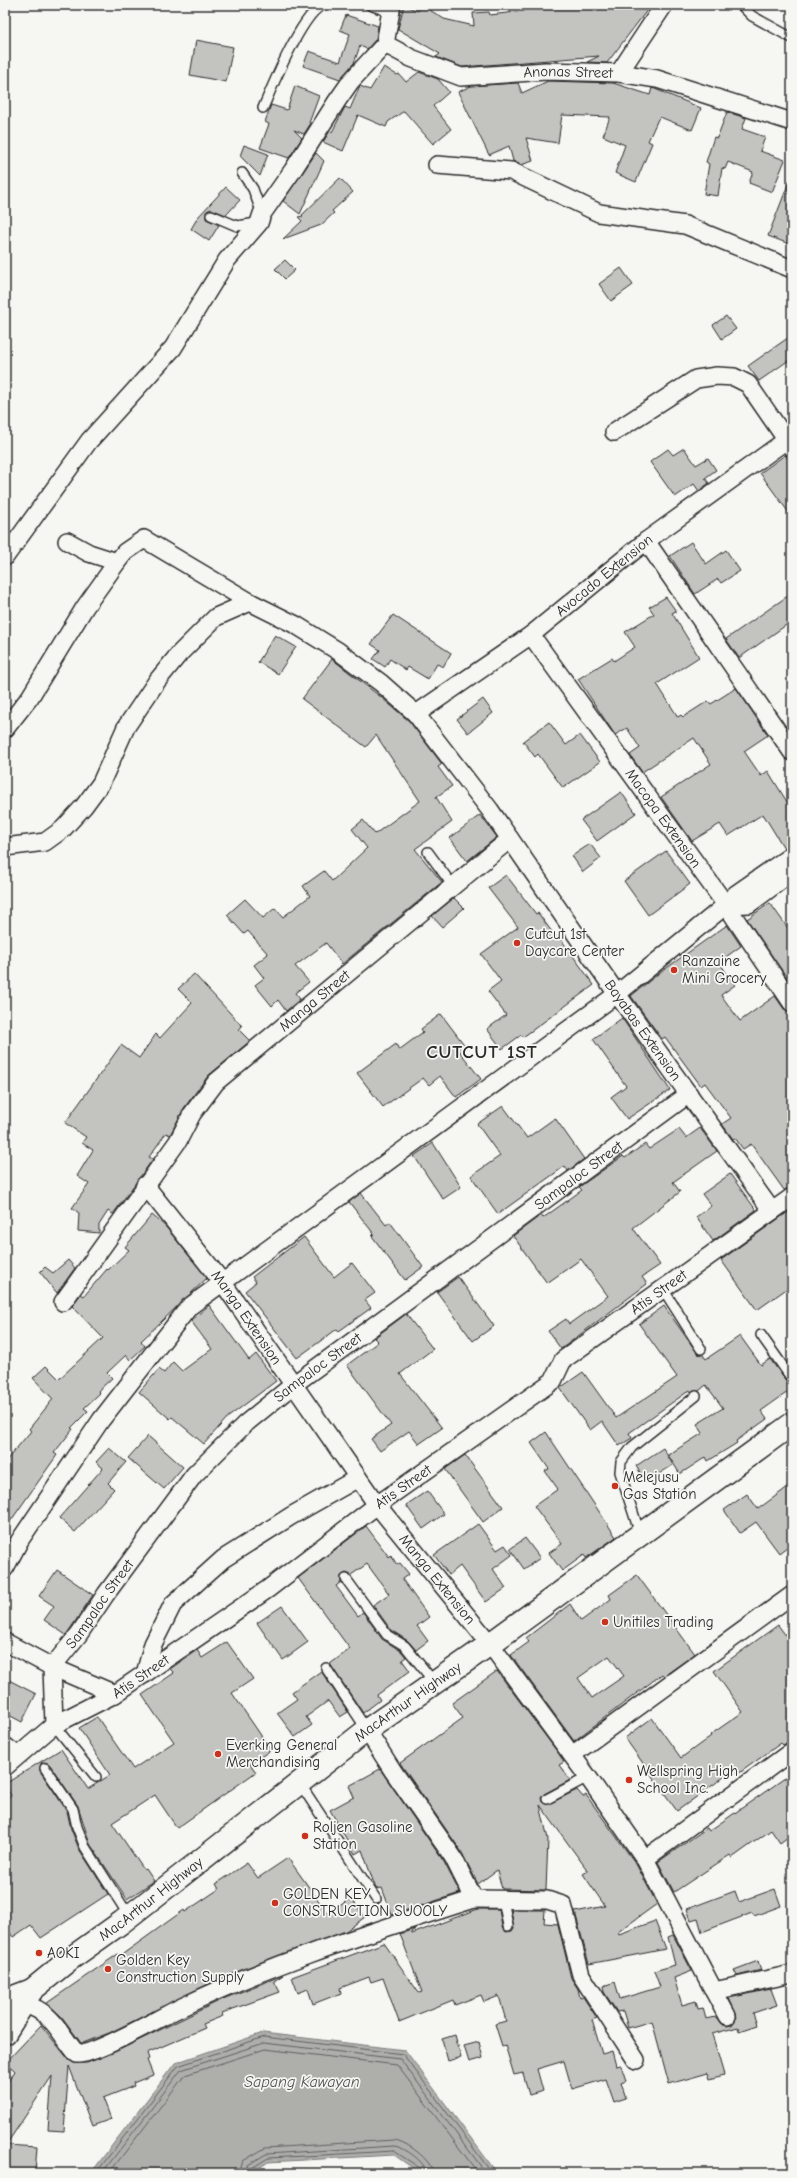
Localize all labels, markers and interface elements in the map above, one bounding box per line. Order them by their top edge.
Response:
street label: Anonas Street [523,62,614,82]
street label: Avocado Extension [552,530,656,620]
street label: Macopa Extension [621,765,705,871]
place label: Cutcut 1st Daycare Center [525,925,624,960]
marker: Cutcut 1st Daycare Center [512,938,522,948]
place label: Ranzaine Mini Grocery [682,952,767,987]
marker: Ranzaine Mini Grocery [669,965,679,975]
street label: Manga Street [275,966,354,1035]
street label: Bayabas Extension [601,976,685,1084]
district label: CUTCUT 1ST [426,1041,538,1063]
street label: Sampaloc Street [531,1136,627,1214]
street label: Atis Street [627,1265,691,1318]
street label: Manga Extension [207,1267,286,1368]
street label: Sampaloc Street [270,1328,366,1406]
street label: Atis Street [371,1460,435,1513]
place label: Melejusu Gas Station [623,1468,697,1503]
marker: Melejusu Gas Station [610,1481,620,1491]
street label: Manga Extension [395,1530,479,1628]
street label: Sampaloc Street [62,1555,138,1652]
place label: Unitiles Trading [613,1613,714,1631]
marker: Unitiles Trading [600,1617,610,1627]
street label: Atis Street [109,1650,173,1702]
street label: MacArthur Highway [351,1658,465,1746]
place label: Everking General Merchandising [226,1736,337,1771]
marker: Everking General Merchandising [213,1749,223,1759]
place label: Wellspring High School Inc. [637,1762,738,1797]
marker: Wellspring High School Inc. [624,1775,634,1785]
place label: Roljen Gasoline Station [313,1818,413,1853]
marker: Roljen Gasoline Station [300,1831,310,1841]
street label: MacArthur Highway [95,1853,207,1945]
place label: GOLDEN KEY CONSTRUCTION SUOOLY [283,1885,447,1920]
marker: GOLDEN KEY CONSTRUCTION SUOOLY [270,1898,280,1908]
place label: AOKI [47,1944,80,1962]
marker: AOKI [34,1948,44,1958]
place label: Golden Key Construction Supply [116,1951,244,1986]
marker: Golden Key Construction Supply [103,1964,113,1974]
water label: Sapang Kawayan [244,2073,360,2091]

